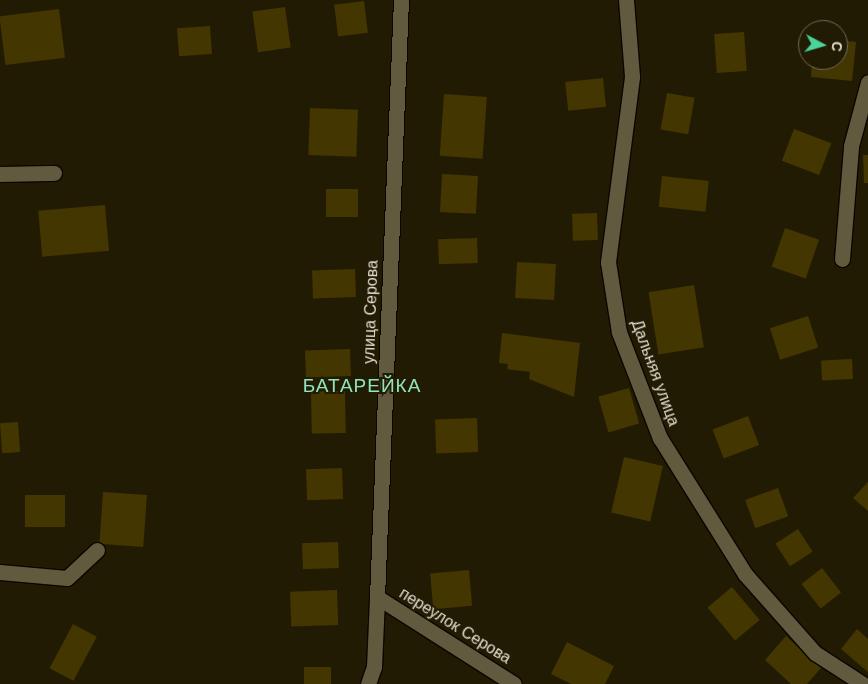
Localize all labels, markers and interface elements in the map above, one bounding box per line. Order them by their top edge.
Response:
north arrow [798,20,848,70]
text: С [828,41,845,52]
street label: улица Серова [360,260,382,364]
street label: Дальняя улица [627,317,683,429]
district label: БАТАРЕЙКА [302,375,422,397]
street label: переулок Серова [396,584,514,668]

